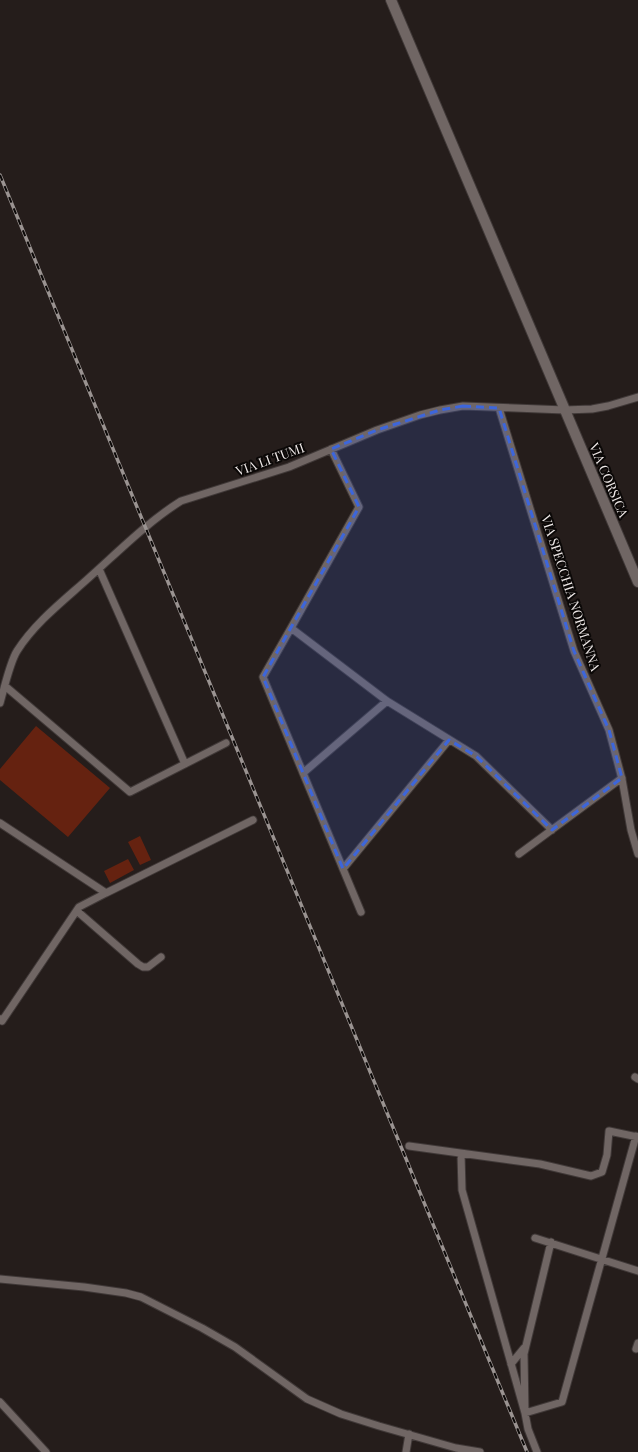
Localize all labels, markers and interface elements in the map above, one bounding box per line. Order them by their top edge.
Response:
street label: VIA LI TUMI [232,438,306,479]
street label: VIA CORSICA [586,439,633,520]
street label: VIA SPECCHIA NORMANNA [538,512,605,674]

